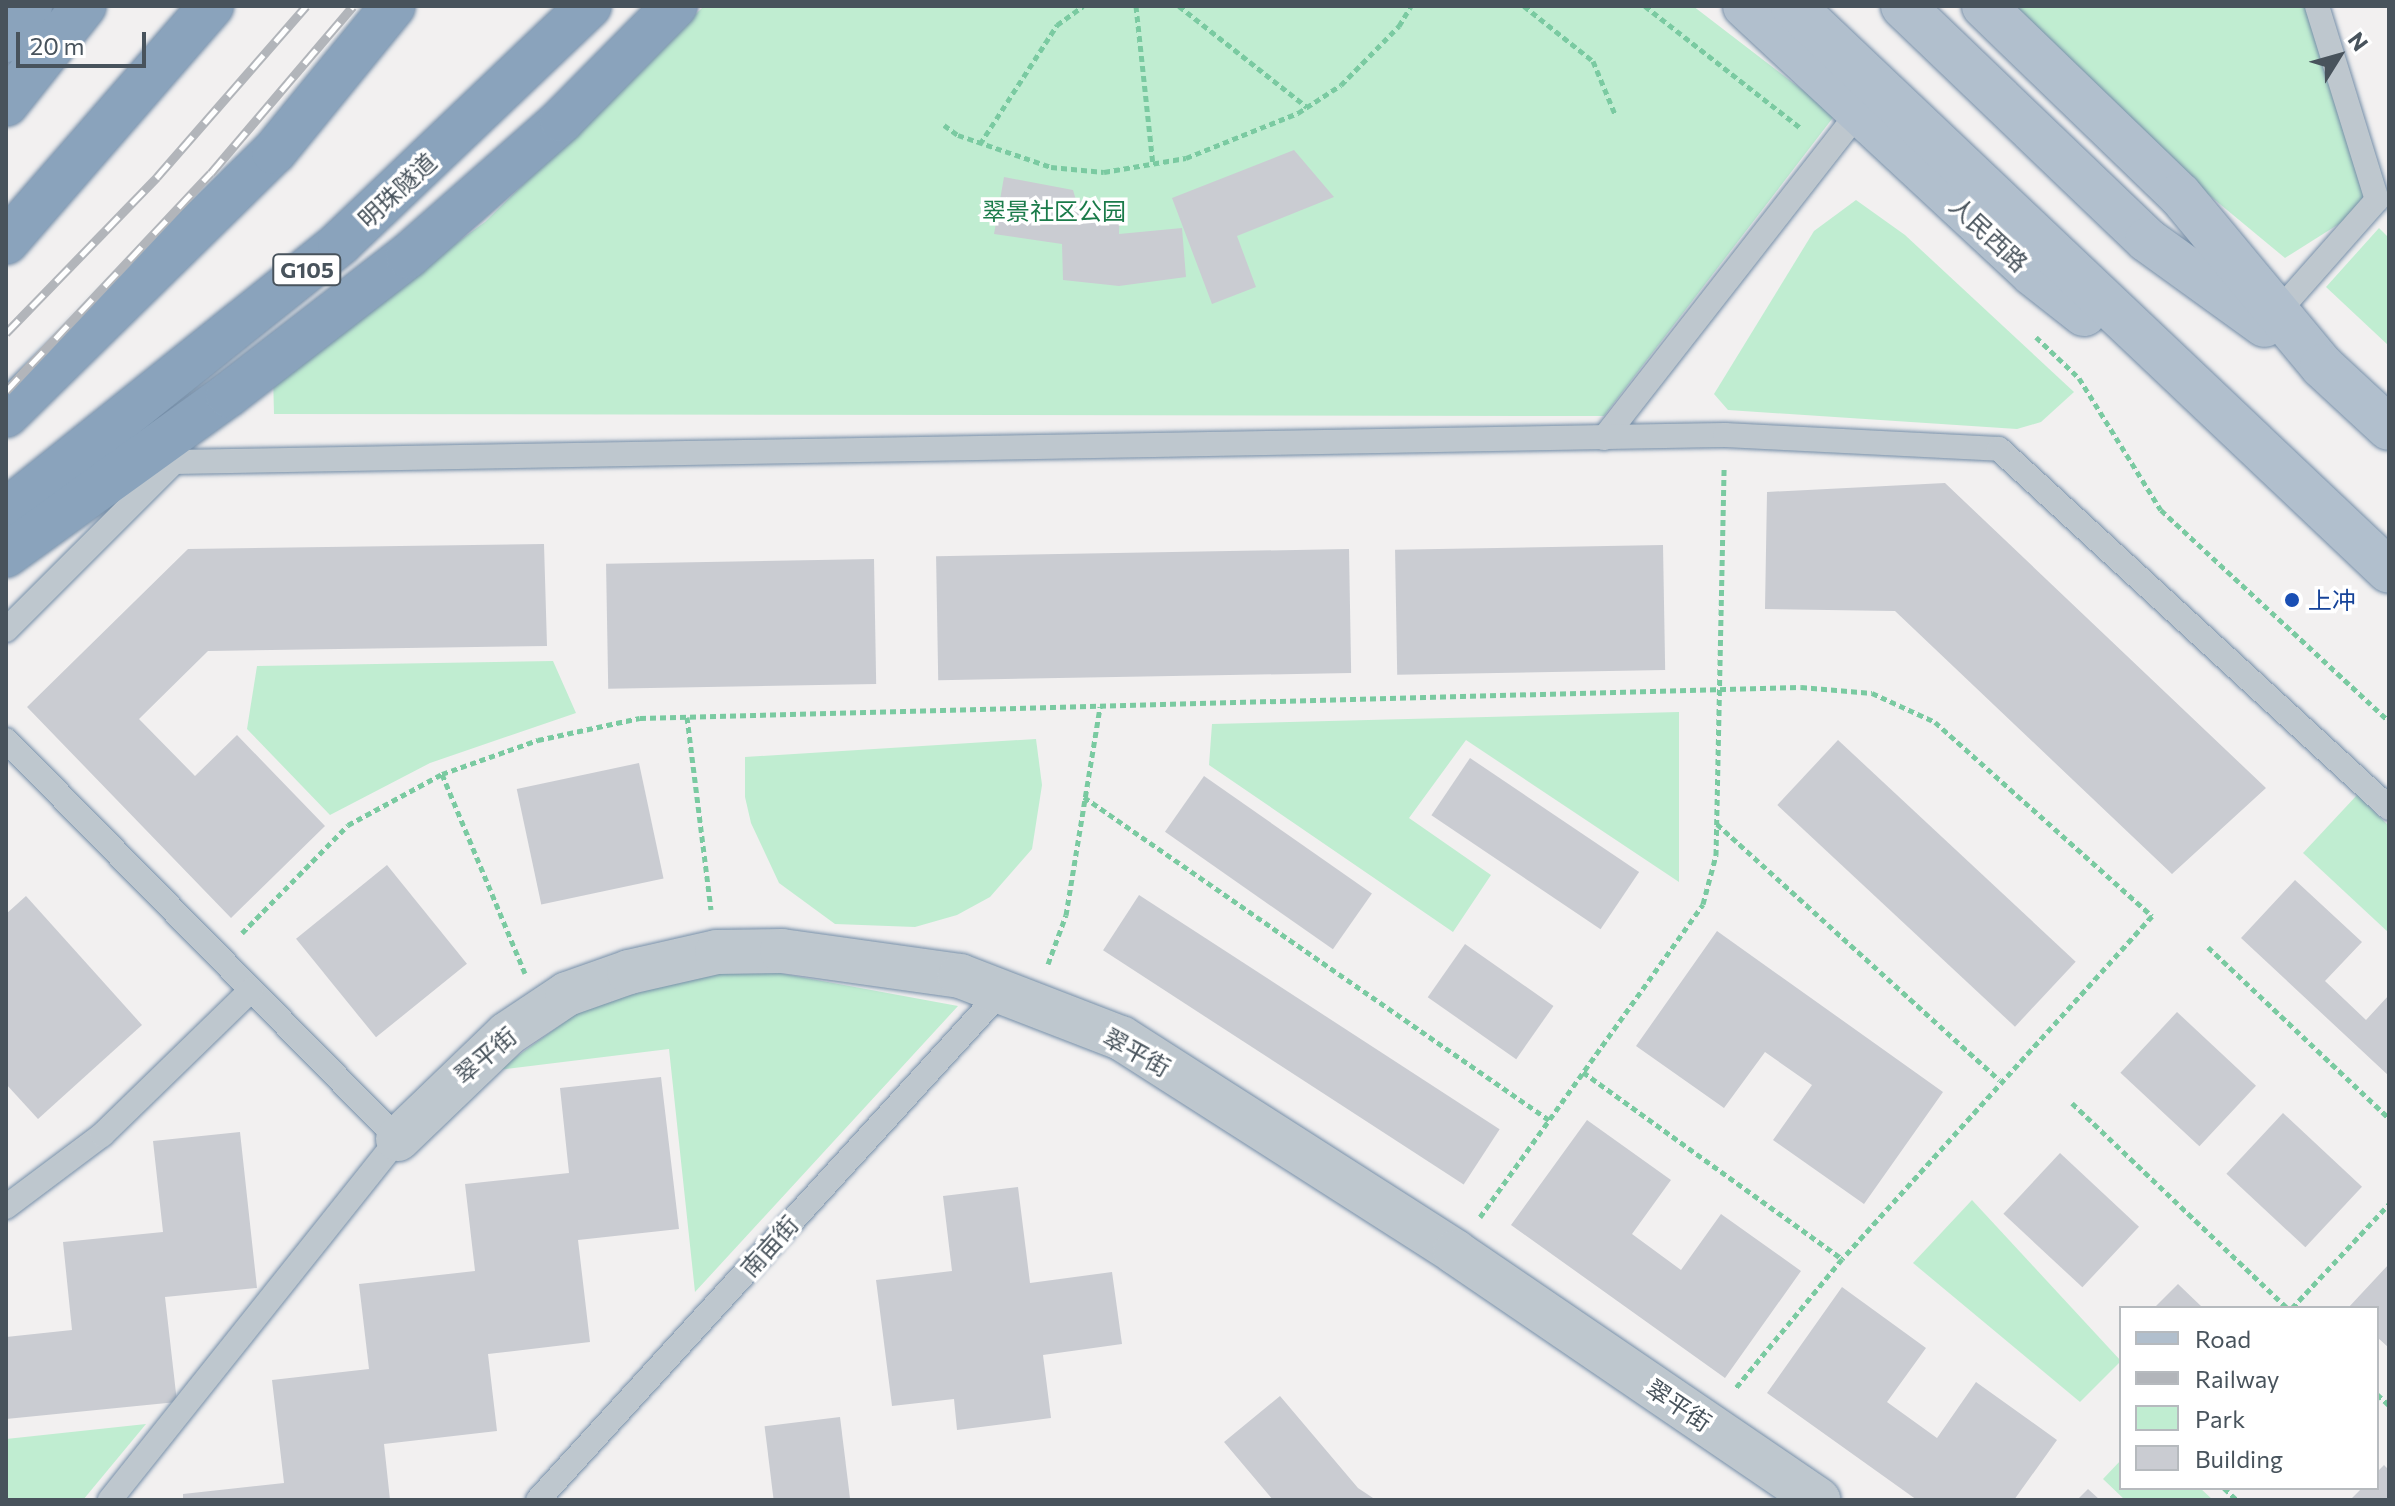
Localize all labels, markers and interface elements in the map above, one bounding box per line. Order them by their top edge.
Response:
scale bar [20,16,150,66]
north arrow [2299,16,2379,96]
text: N [2343,27,2374,56]
text: 20 m [30,31,84,60]
street label: 明珠隧道 [352,147,442,233]
street label: 人民西路 [1944,191,2034,277]
park label: 翠景社区公园 [982,197,1126,225]
road number: G105 [271,252,343,288]
place label: 上冲 [2308,586,2356,614]
marker: 上冲 [2283,591,2301,609]
street label: 翠平街 [448,1021,522,1089]
street label: 翠平街 [1099,1022,1175,1082]
street label: 南亩街 [734,1210,804,1282]
legend [2119,1306,2379,1490]
text: Road [2195,1324,2251,1353]
text: Railway [2195,1364,2280,1393]
street label: 翠平街 [1641,1373,1717,1437]
text: Park [2195,1404,2245,1433]
text: Building [2195,1444,2283,1473]

